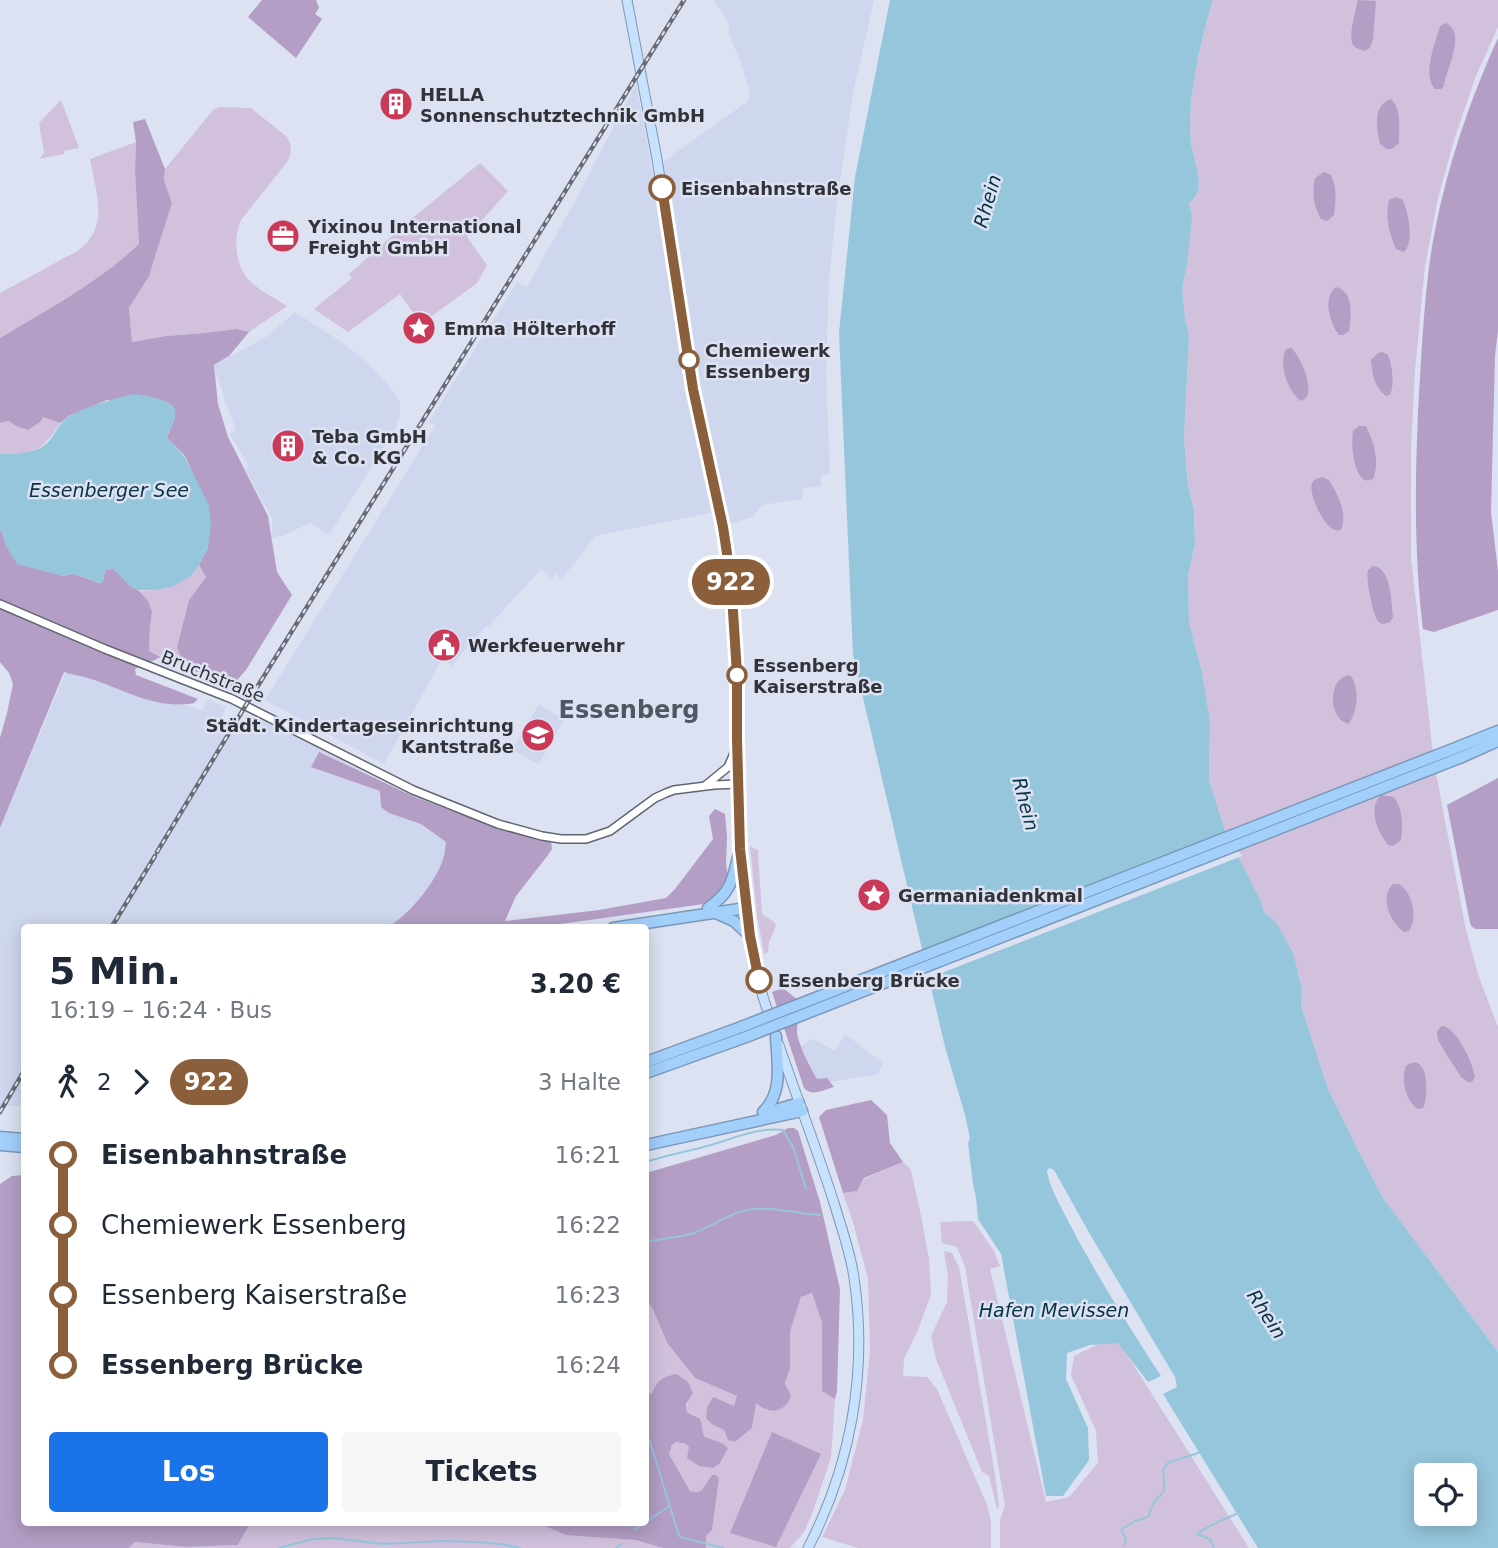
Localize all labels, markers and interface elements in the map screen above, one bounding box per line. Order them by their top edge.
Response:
place label: HELLA Sonnenschutztechnik GmbH [420,84,705,126]
building icon: HELLA Sonnenschutztechnik GmbH [377,85,415,123]
water label: Rhein [969,172,1005,230]
marker: Eisenbahnstraße [649,175,675,201]
place label: Eisenbahnstraße [681,178,851,199]
place label: Yixinou International Freight GmbH [307,216,522,258]
office icon: Yixinou International Freight GmbH [264,217,302,255]
place icon: Emma Hölterhoff [400,309,438,347]
place label: Emma Hölterhoff [444,318,616,339]
place label: Chemiewerk Essenberg [705,340,831,382]
marker: Chemiewerk Essenberg [679,350,699,370]
place label: Teba GmbH & Co. KG [312,426,427,468]
building icon: Teba GmbH & Co. KG [269,427,307,465]
water label: Essenberger See [29,479,189,501]
line badge: 922 [691,559,771,605]
text: 922 [706,568,756,596]
public building icon: Werkfeuerwehr [425,626,463,664]
place label: Werkfeuerwehr [468,635,625,656]
street label: Bruchstraße [158,646,268,706]
place label: Essenberg Kaiserstraße [753,655,883,697]
marker: Essenberg Kaiserstraße [727,665,747,685]
district label: Essenberg [559,696,699,724]
place label: Städt. Kindertageseinrichtung Kantstraße [205,715,514,757]
school or university icon: Städt. Kindertageseinrichtung Kantstraße [519,716,557,754]
water label: Rhein [1008,775,1044,833]
place icon: Germaniadenkmal [855,876,893,914]
place label: Germaniadenkmal [898,885,1083,906]
text: 5 Min. [49,949,181,993]
marker: Essenberg Brücke [746,967,772,993]
text: 3.20 € [530,969,621,999]
place label: Essenberg Brücke [778,970,960,991]
text: 16:19 – 16:24 · Bus [49,997,272,1023]
icon: walk [49,1063,87,1101]
icon: forward [122,1063,160,1101]
text: 922 [184,1068,234,1096]
text: 2 [97,1069,112,1095]
text: 3 Halte [538,1069,621,1095]
text: Eisenbahnstraße [101,1140,347,1170]
text: 16:21 [555,1142,621,1168]
text: Chemiewerk Essenberg [101,1210,407,1240]
text: 16:22 [555,1212,621,1238]
text: Essenberg Kaiserstraße [101,1280,407,1310]
text: 16:23 [555,1282,621,1308]
water label: Rhein [1243,1285,1291,1343]
water label: Hafen Mevissen [979,1299,1129,1321]
text: Essenberg Brücke [101,1350,363,1380]
text: 16:24 [555,1352,621,1378]
button: Los [49,1432,328,1512]
button: Tickets [342,1432,621,1512]
map controls [1414,1463,1477,1526]
button: locate [1414,1463,1477,1526]

